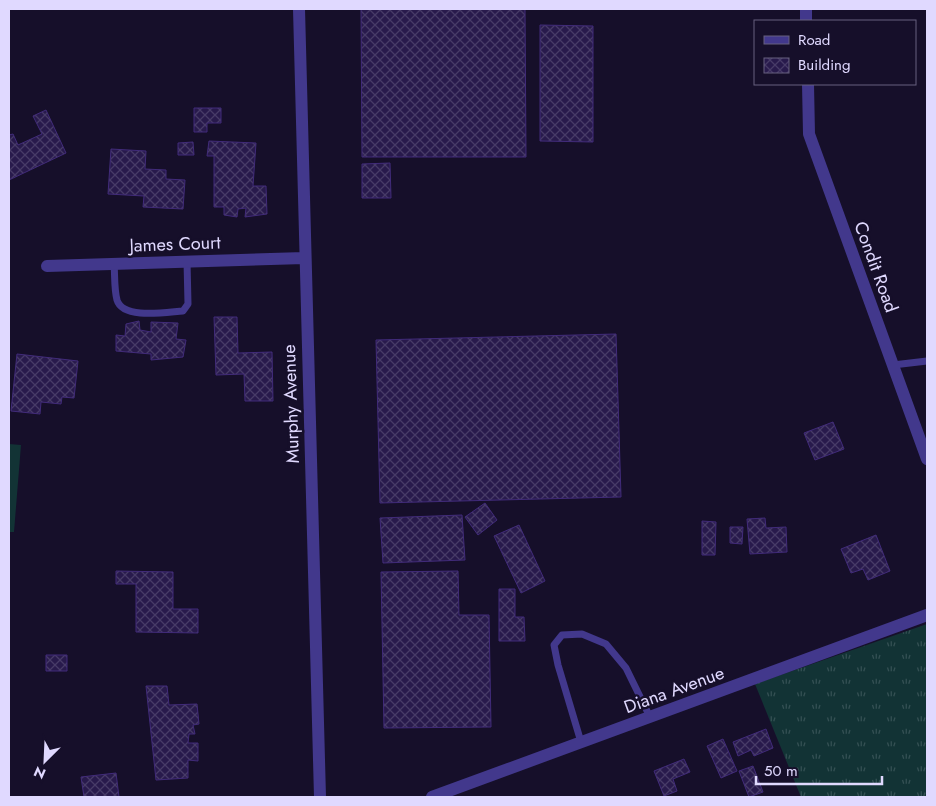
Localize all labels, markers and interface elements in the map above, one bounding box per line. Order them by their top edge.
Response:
legend [754,20,916,85]
text: Road [798,29,830,51]
text: Building [798,54,850,76]
street label: Condit Road [848,218,904,316]
street label: James Court [127,229,222,259]
street label: Murphy Avenue [276,344,306,464]
street label: Diana Avenue [620,660,728,720]
north arrow [20,736,70,786]
scale bar [756,754,882,786]
text: 50 m [764,760,798,782]
text: N [31,761,49,784]

